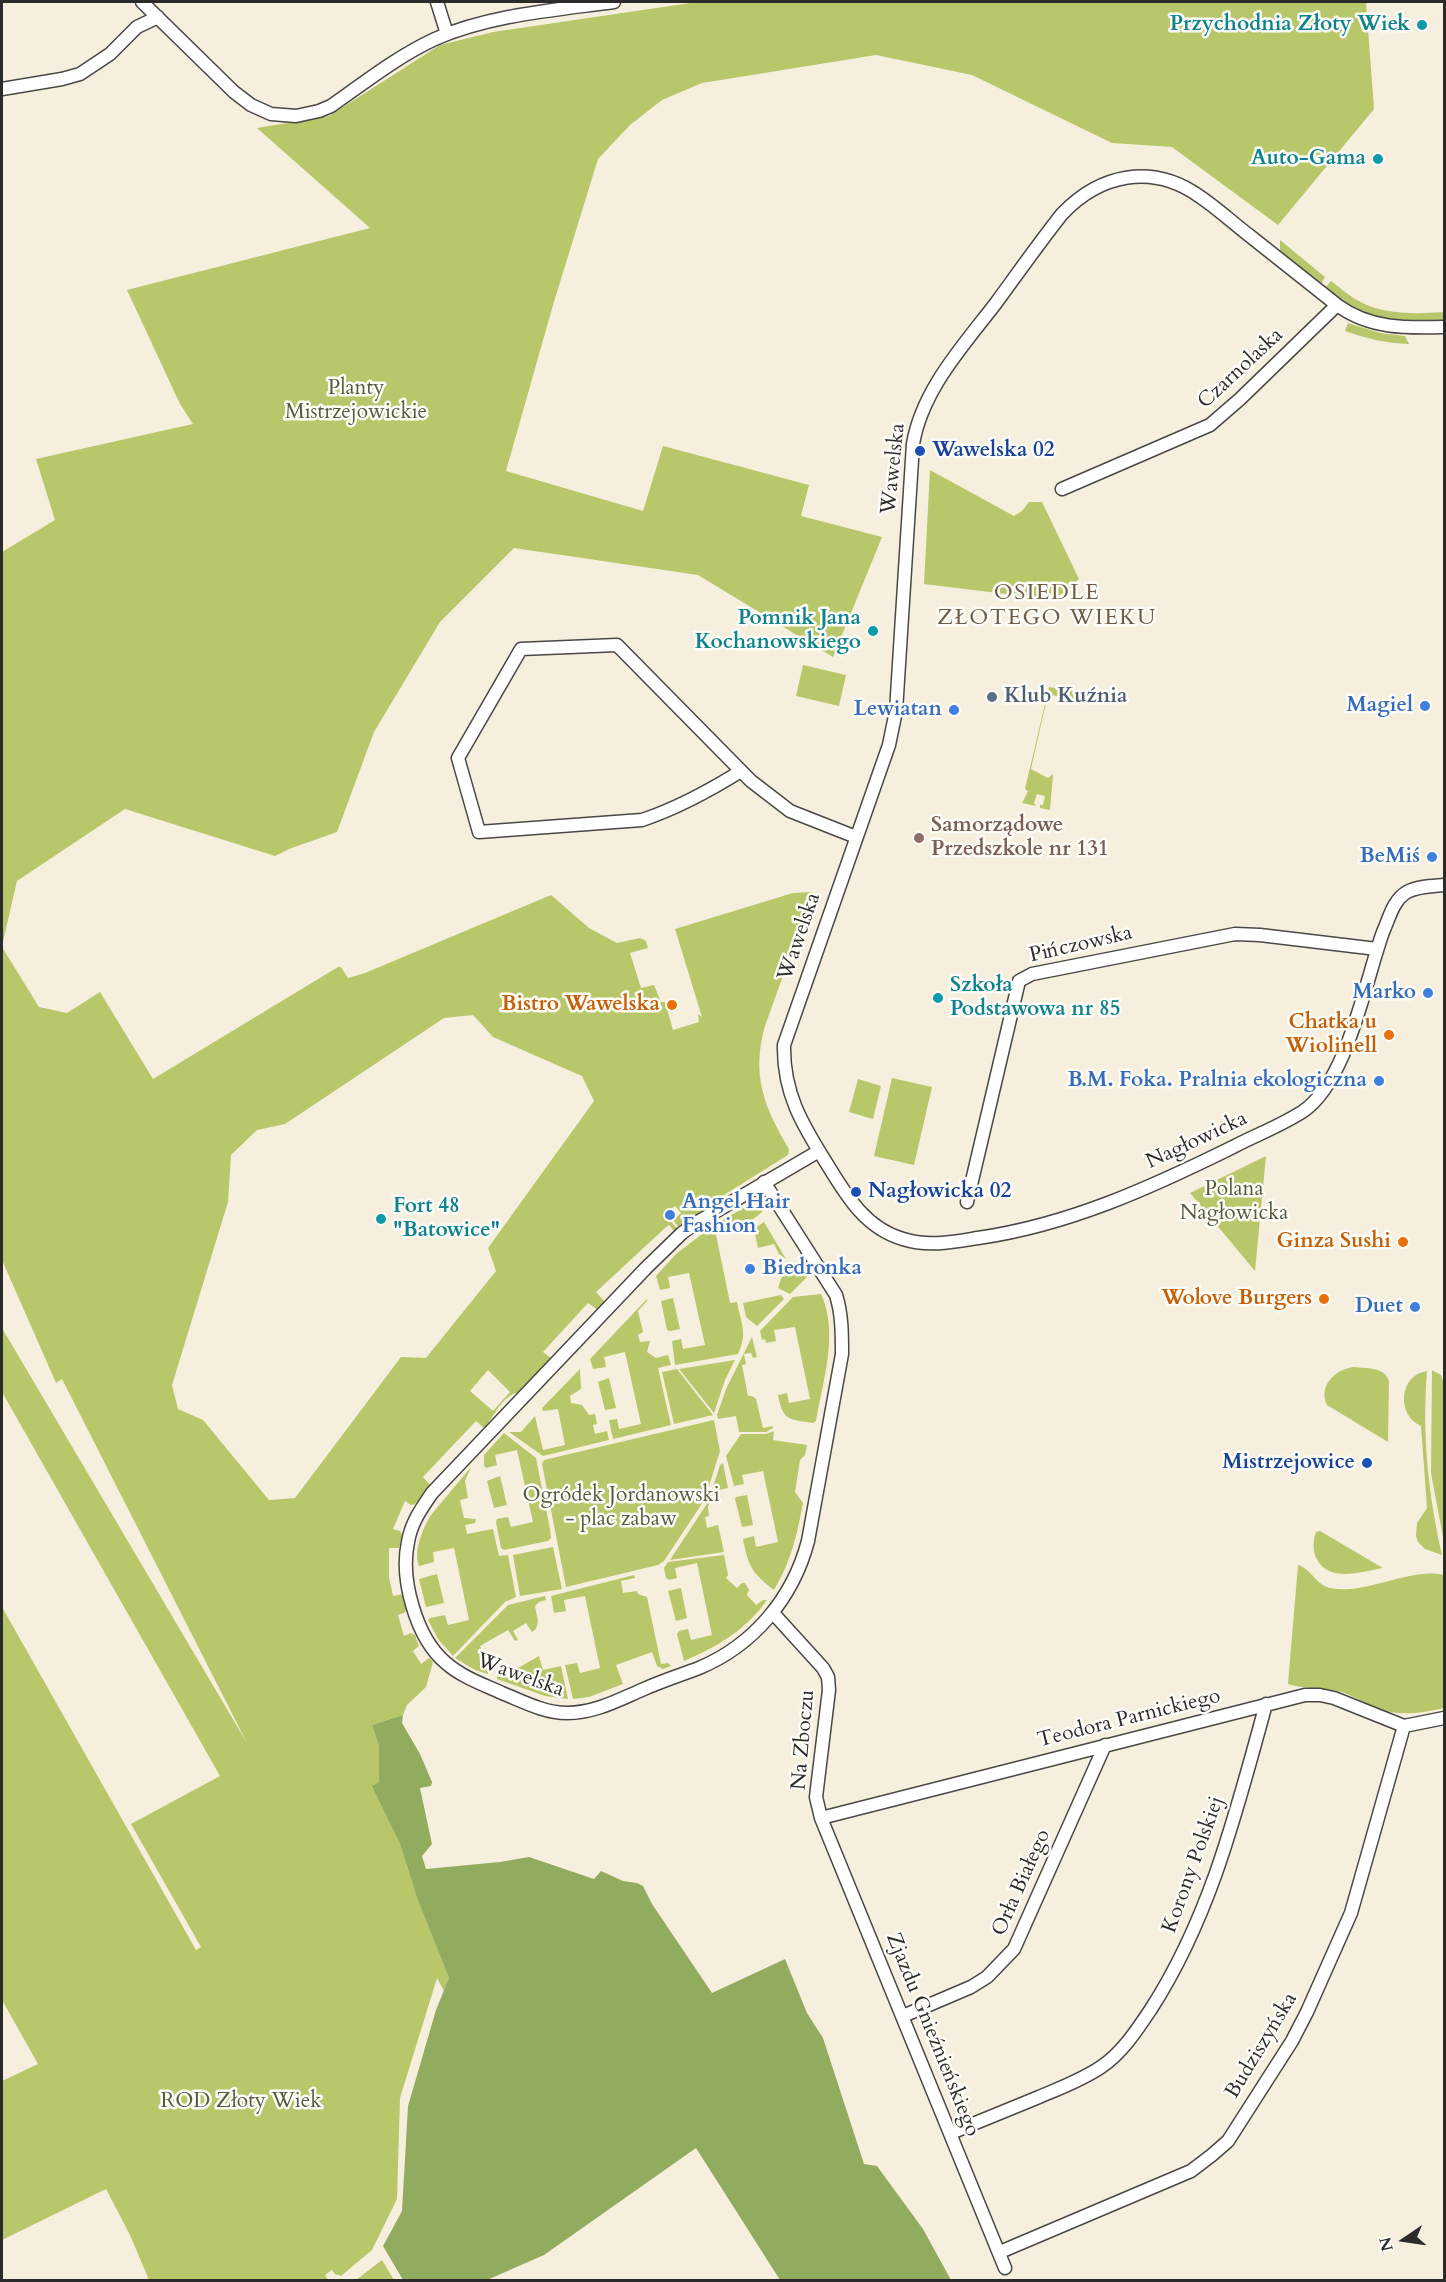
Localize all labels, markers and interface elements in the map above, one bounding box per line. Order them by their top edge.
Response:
place label: Przychodnia Złoty Wiek [1170,12,1410,38]
marker: Przychodnia Złoty Wiek [1415,18,1429,32]
place label: Auto-Gama [1251,146,1366,172]
marker: Auto-Gama [1371,152,1385,166]
street label: Czarnolaska [1193,323,1289,415]
park label: Planty Mistrzejowickie [285,376,427,426]
street label: Wawelska [877,422,911,516]
place label: Wawelska 02 [932,438,1055,464]
marker: Wawelska 02 [913,444,927,458]
district label: OSIEDLE ZŁOTEGO WIEKU [937,581,1157,632]
place label: Pomnik Jana Kochanowskiego [695,606,861,656]
marker: Pomnik Jana Kochanowskiego [866,624,880,638]
place label: Klub Kuźnia [1004,684,1127,710]
marker: Klub Kuźnia [985,690,999,704]
place label: Magiel [1346,693,1413,719]
place label: Lewiatan [854,697,942,723]
marker: Magiel [1418,699,1432,713]
marker: Lewiatan [947,703,961,717]
place label: Samorządowe Przedszkole nr 131 [931,813,1109,863]
marker: Samorządowe Przedszkole nr 131 [912,831,926,845]
place label: BeMiś [1360,844,1420,870]
marker: BeMiś [1425,850,1439,864]
street label: Wawelska [773,890,827,984]
street label: Pińczowska [1027,921,1135,969]
place label: Szkoła Podstawowa nr 85 [950,973,1120,1023]
place label: Marko [1353,980,1416,1006]
marker: Marko [1421,986,1435,1000]
marker: Szkoła Podstawowa nr 85 [931,991,945,1005]
place label: Bistro Wawelska [501,992,660,1018]
marker: Bistro Wawelska [665,998,679,1012]
place label: Chatka u Wiolinell [1285,1010,1377,1060]
marker: Chatka u Wiolinell [1382,1028,1396,1042]
place label: B.M. Foka. Pralnia ekologiczna [1067,1068,1367,1094]
marker: B.M. Foka. Pralnia ekologiczna [1372,1074,1386,1088]
street label: Nagłowicka [1142,1107,1252,1175]
park label: Polana Nagłowicka [1180,1177,1288,1227]
place label: Nagłowicka 02 [868,1179,1011,1205]
marker: Nagłowicka 02 [849,1185,863,1199]
place label: Angel Hair Fashion [682,1190,790,1240]
place label: Fort 48 "Batowice" [393,1194,500,1244]
marker: Angel Hair Fashion [663,1208,677,1222]
marker: Fort 48 "Batowice" [374,1212,388,1226]
place label: Ginza Sushi [1276,1229,1391,1255]
marker: Ginza Sushi [1396,1235,1410,1249]
place label: Biedronka [762,1256,862,1282]
marker: Biedronka [743,1262,757,1276]
place label: Wolove Burgers [1161,1286,1312,1312]
marker: Wolove Burgers [1317,1292,1331,1306]
place label: Duet [1355,1294,1403,1320]
marker: Duet [1408,1300,1422,1314]
place label: Mistrzejowice [1222,1450,1355,1476]
marker: Mistrzejowice [1360,1456,1374,1470]
park label: Ogródek Jordanowski - plac zabaw [522,1483,720,1533]
street label: Wawelska [473,1649,567,1703]
street label: Teodora Parnickiego [1035,1684,1223,1754]
street label: Na Zboczu [787,1689,821,1791]
street label: Korony Polskiej [1158,1793,1230,1937]
street label: Orła Białego [987,1826,1057,1940]
street label: Zjazdu Gnieźnieńskiego [880,1930,984,2140]
street label: Budziszyńska [1221,1988,1303,2104]
park label: ROD Złoty Wiek [161,2089,321,2115]
north arrow [1374,2210,1434,2270]
text: N [1374,2235,1399,2253]

